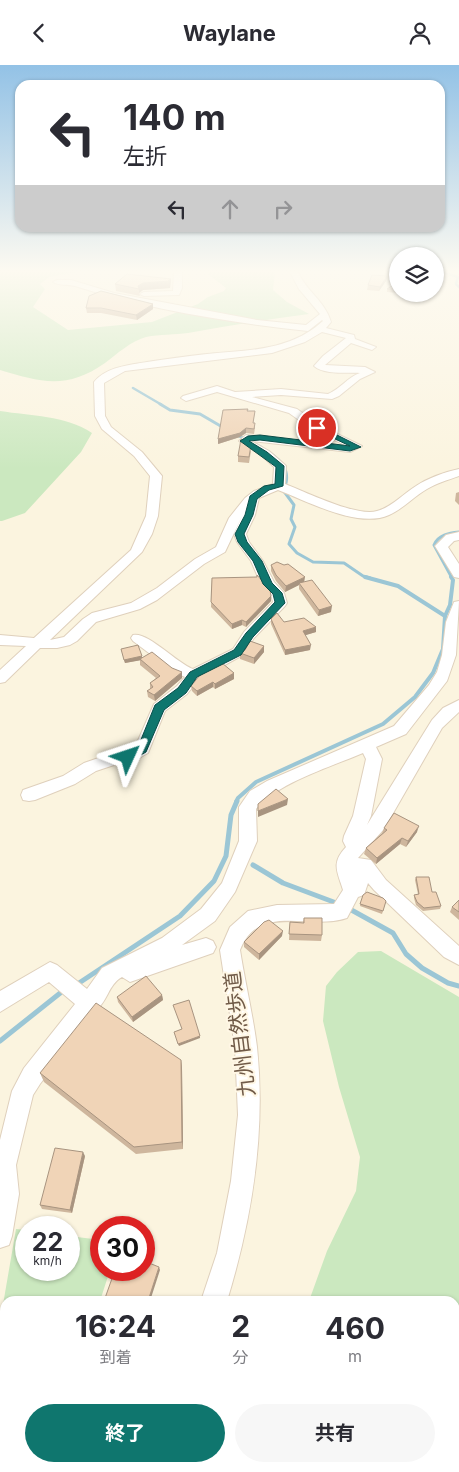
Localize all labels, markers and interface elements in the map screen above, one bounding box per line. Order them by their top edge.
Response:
icon: back [25,19,53,47]
icon: person [406,19,434,47]
text: Waylane [183,20,276,46]
text: 140 m [123,96,226,138]
icon: left [40,100,105,165]
text: 左折 [123,143,167,169]
icon: left [163,195,191,223]
icon: ahead [216,195,244,223]
icon: right [269,195,297,223]
map controls [389,247,444,302]
button: layers [389,247,444,302]
pin [296,407,338,449]
icon: arrive [303,414,331,442]
position arrow [101,730,153,782]
street label: 九州自然歩道 [219,970,260,1098]
speed limit sign: 30 [90,1216,155,1281]
text: 22 [32,1227,63,1257]
text: km/h [33,1253,62,1268]
text: 16:24 [75,1308,156,1344]
text: 2 [231,1308,250,1344]
text: 460 [325,1310,385,1346]
text: m [348,1346,362,1366]
text: 到着 [100,1347,132,1367]
text: 分 [233,1347,249,1367]
button: 終了 [25,1404,225,1462]
button: 共有 [235,1404,435,1462]

